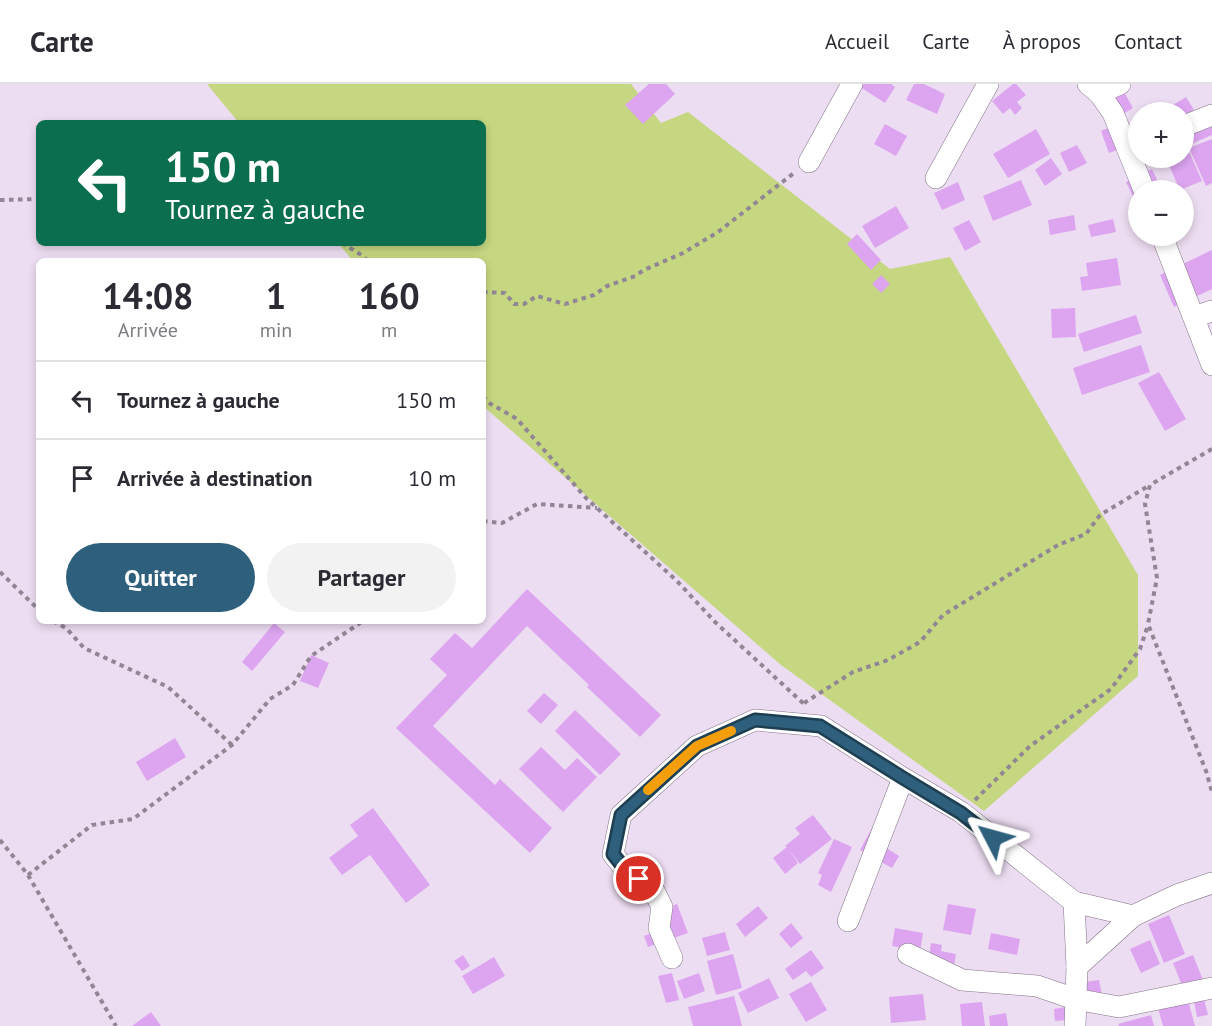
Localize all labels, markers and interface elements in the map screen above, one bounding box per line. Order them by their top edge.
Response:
text: Carte [30,23,94,60]
text: Accueil [825,28,889,55]
text: Carte [922,28,970,55]
text: À propos [1003,28,1081,55]
text: Contact [1114,28,1182,55]
map controls [1128,102,1194,246]
button: + [1128,102,1194,168]
text: 150 m [165,139,281,194]
icon: left [66,144,144,222]
button: − [1128,180,1194,246]
text: Tournez à gauche [165,192,365,226]
text: 14:08 [102,272,194,319]
text: 1 [266,272,286,319]
text: 160 [359,272,420,319]
text: Arrivée [118,317,178,343]
text: min [260,317,292,343]
text: m [381,317,397,343]
icon: left [66,384,99,417]
text: Tournez à gauche [117,386,280,414]
text: 150 m [396,386,456,414]
icon: arrive [66,462,99,495]
text: Arrivée à destination [117,464,313,492]
text: 10 m [408,464,456,492]
button: Quitter [66,543,255,612]
button: Partager [267,543,456,612]
position arrow [961,806,1025,870]
pin [613,853,664,904]
icon: arrive [622,862,655,895]

